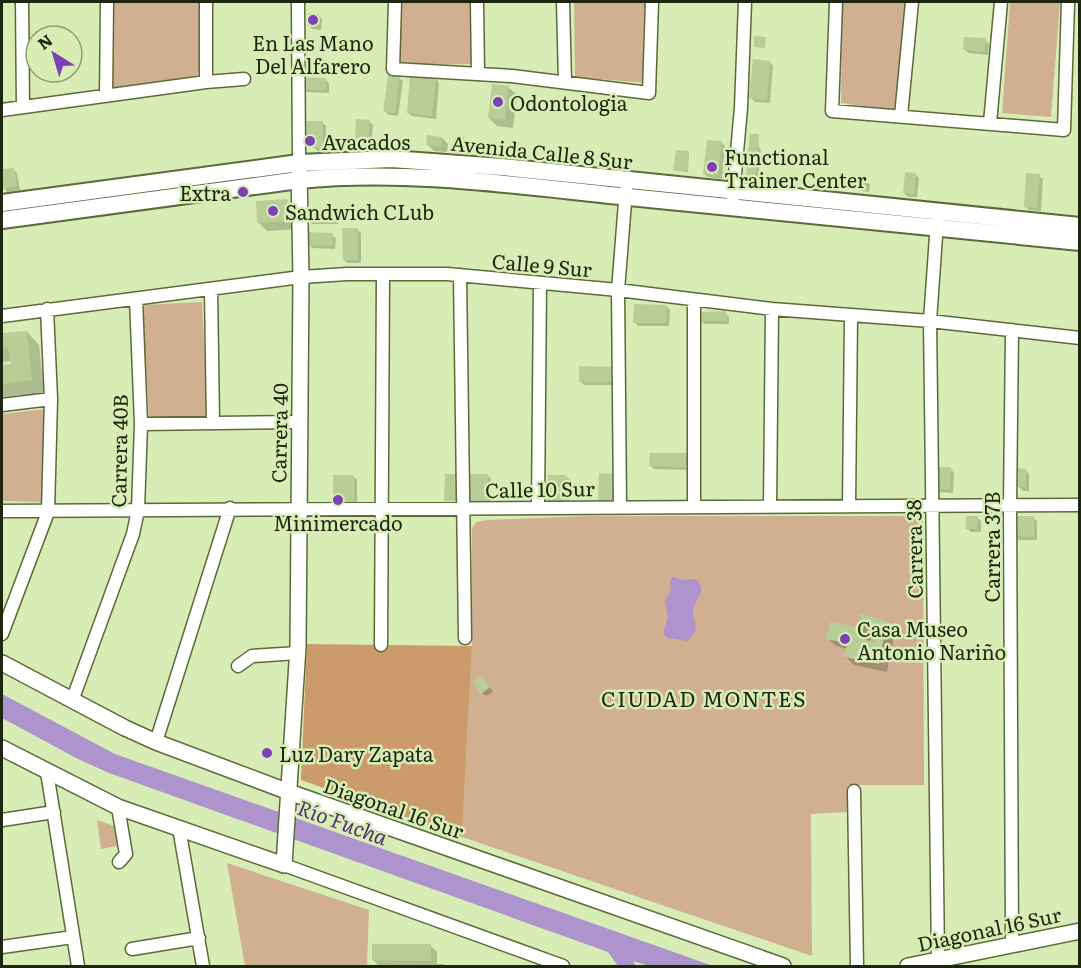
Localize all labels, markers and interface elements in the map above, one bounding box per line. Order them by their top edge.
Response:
marker: En Las Mano Del Alfarero [306,13,320,27]
north arrow [24,24,84,84]
place label: En Las Mano Del Alfarero [252,27,374,80]
text: N [32,28,57,55]
place label: Odontologia [510,87,628,117]
marker: Odontologia [491,95,505,109]
place label: Avacados [322,126,410,156]
street label: Avenida Calle 8 Sur [450,127,635,176]
marker: Avacados [303,134,317,148]
place label: Functional Trainer Center [724,141,867,194]
marker: Functional Trainer Center [705,160,719,174]
place label: Extra [179,177,231,207]
marker: Extra [236,185,250,199]
place label: Sandwich CLub [285,196,434,226]
marker: Sandwich CLub [266,204,280,218]
street label: Calle 9 Sur [491,245,594,283]
street label: Carrera 40 [262,383,294,483]
street label: Carrera 40B [102,394,134,508]
street label: Calle 10 Sur [485,472,596,504]
street label: Carrera 37B [976,491,1006,603]
marker: Minimercado [331,493,345,507]
street label: Carrera 38 [897,499,929,599]
place label: Minimercado [273,507,403,537]
place label: Casa Museo Antonio Nariño [857,613,1006,666]
marker: Casa Museo Antonio Nariño [838,632,852,646]
district label: CIUDAD MONTES [601,682,807,713]
place label: Luz Dary Zapata [279,738,434,768]
marker: Luz Dary Zapata [260,746,274,760]
street label: Diagonal 16 Sur [320,769,469,845]
water label: Río Fucha [294,790,392,852]
street label: Diagonal 16 Sur [914,898,1064,958]

